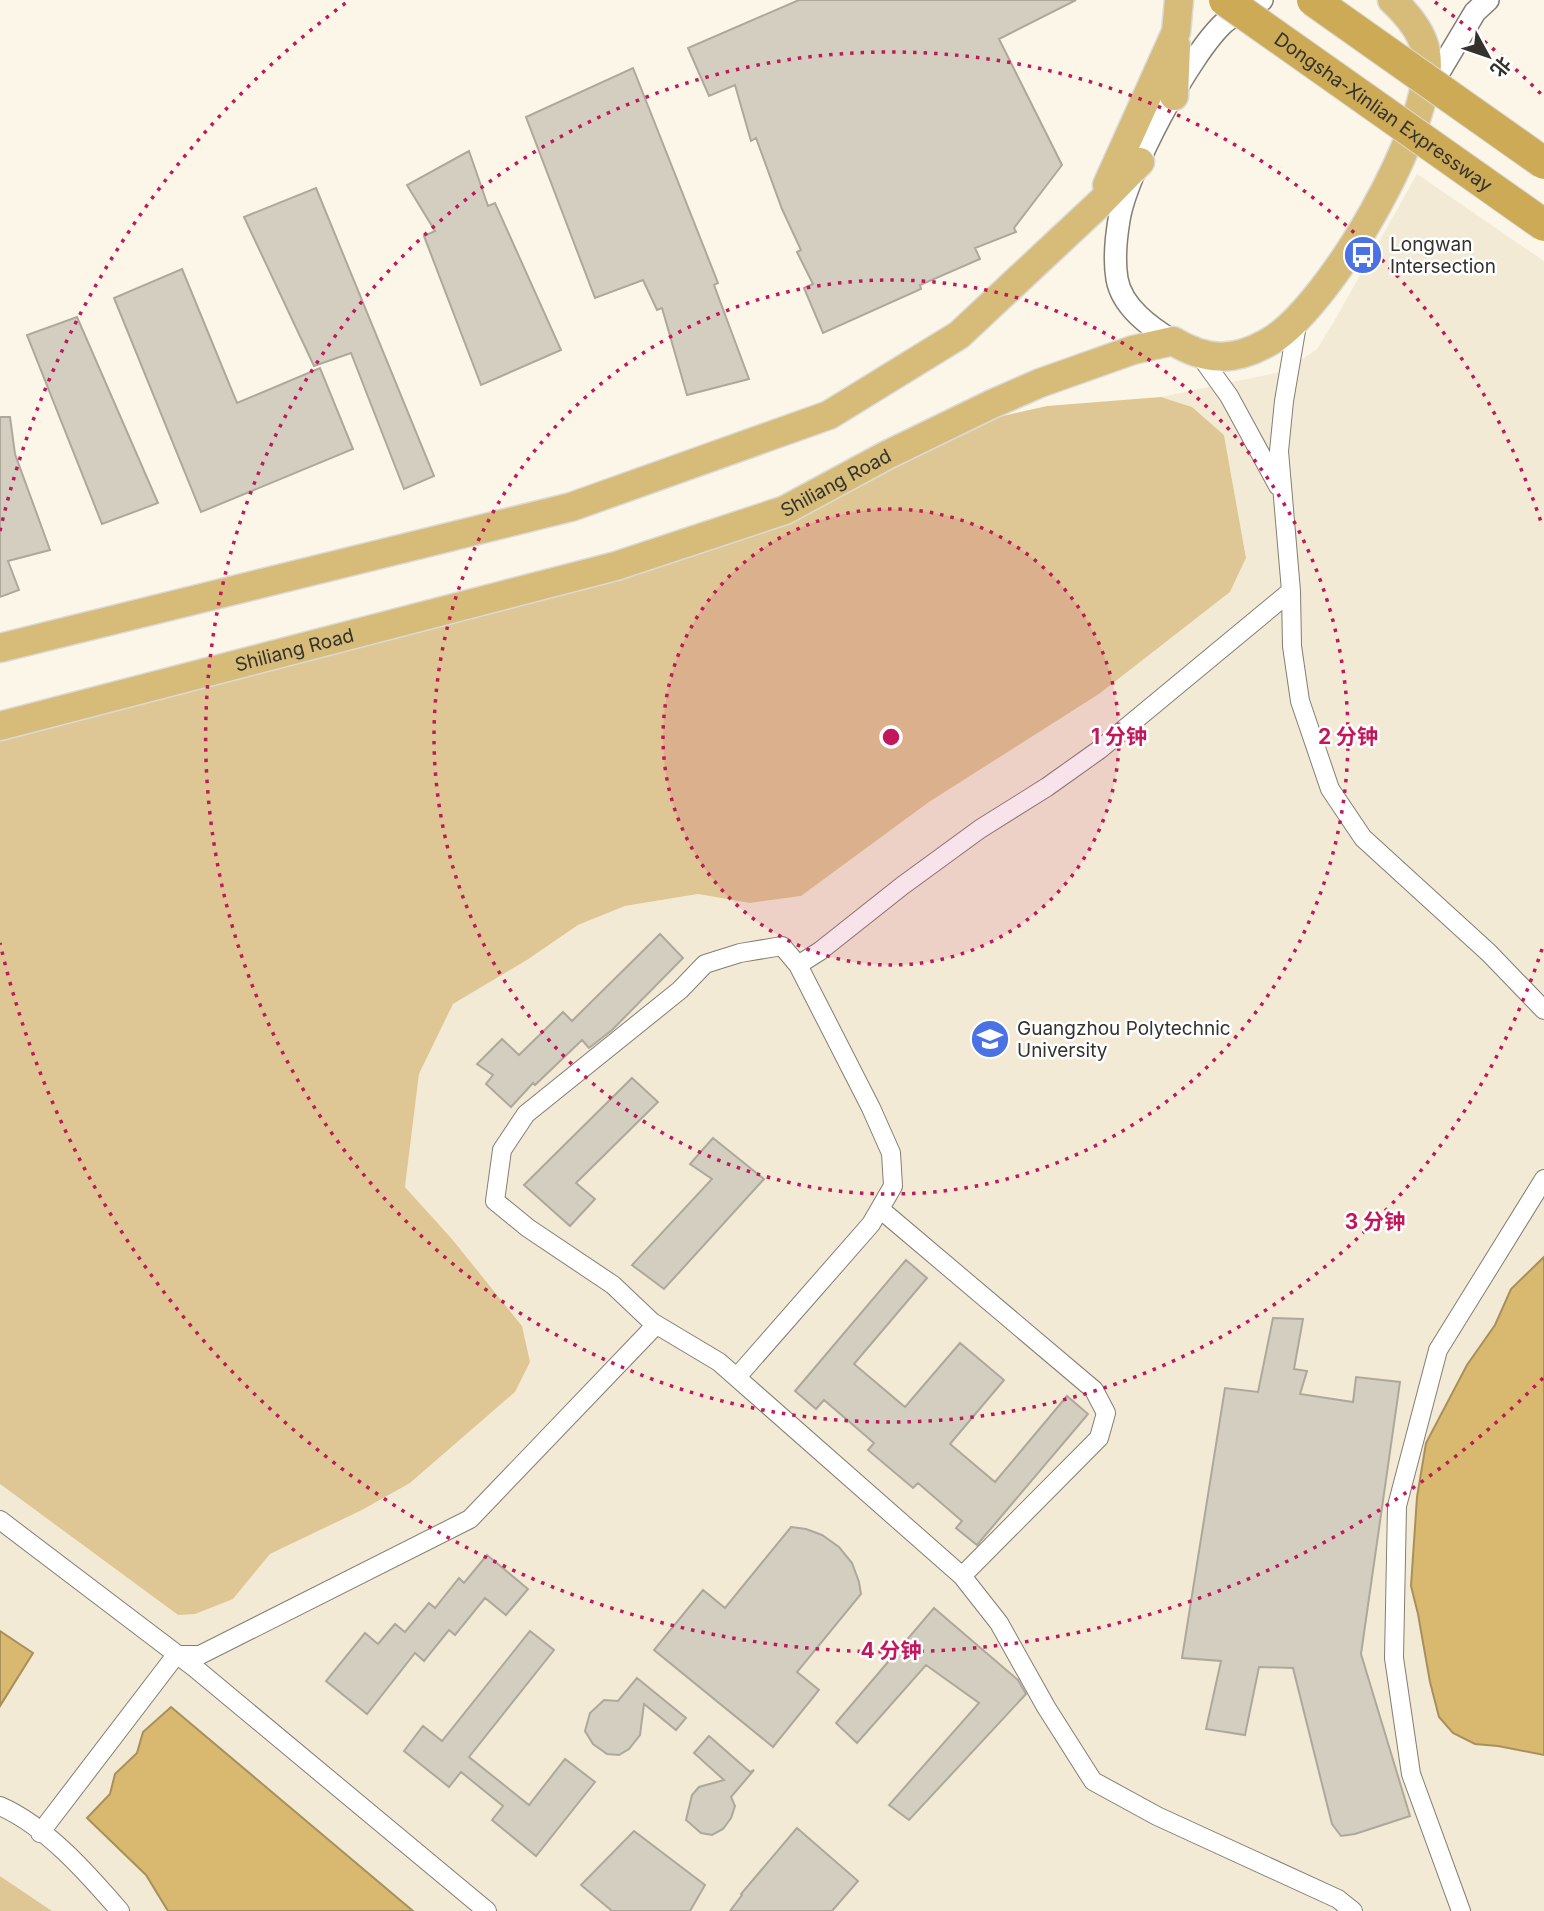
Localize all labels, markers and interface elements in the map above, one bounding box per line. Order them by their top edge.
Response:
north arrow [1453,21,1523,91]
street label: Dongsha-Xinlian Expressway [1270,27,1497,197]
text: 北 [1486,52,1516,81]
place label: Longwan Intersection [1390,233,1496,278]
bus stop icon: Longwan Intersection [1342,234,1384,276]
street label: Shiliang Road [777,444,895,522]
street label: Shiliang Road [232,624,356,677]
text: 1 分钟 [1091,724,1147,749]
text: 2 分钟 [1318,724,1378,749]
centre of rings [879,725,903,749]
place label: Guangzhou Polytechnic University [1017,1017,1231,1062]
school or university icon: Guangzhou Polytechnic University [969,1018,1011,1060]
text: 3 分钟 [1345,1209,1405,1234]
text: 4 分钟 [860,1638,922,1663]

